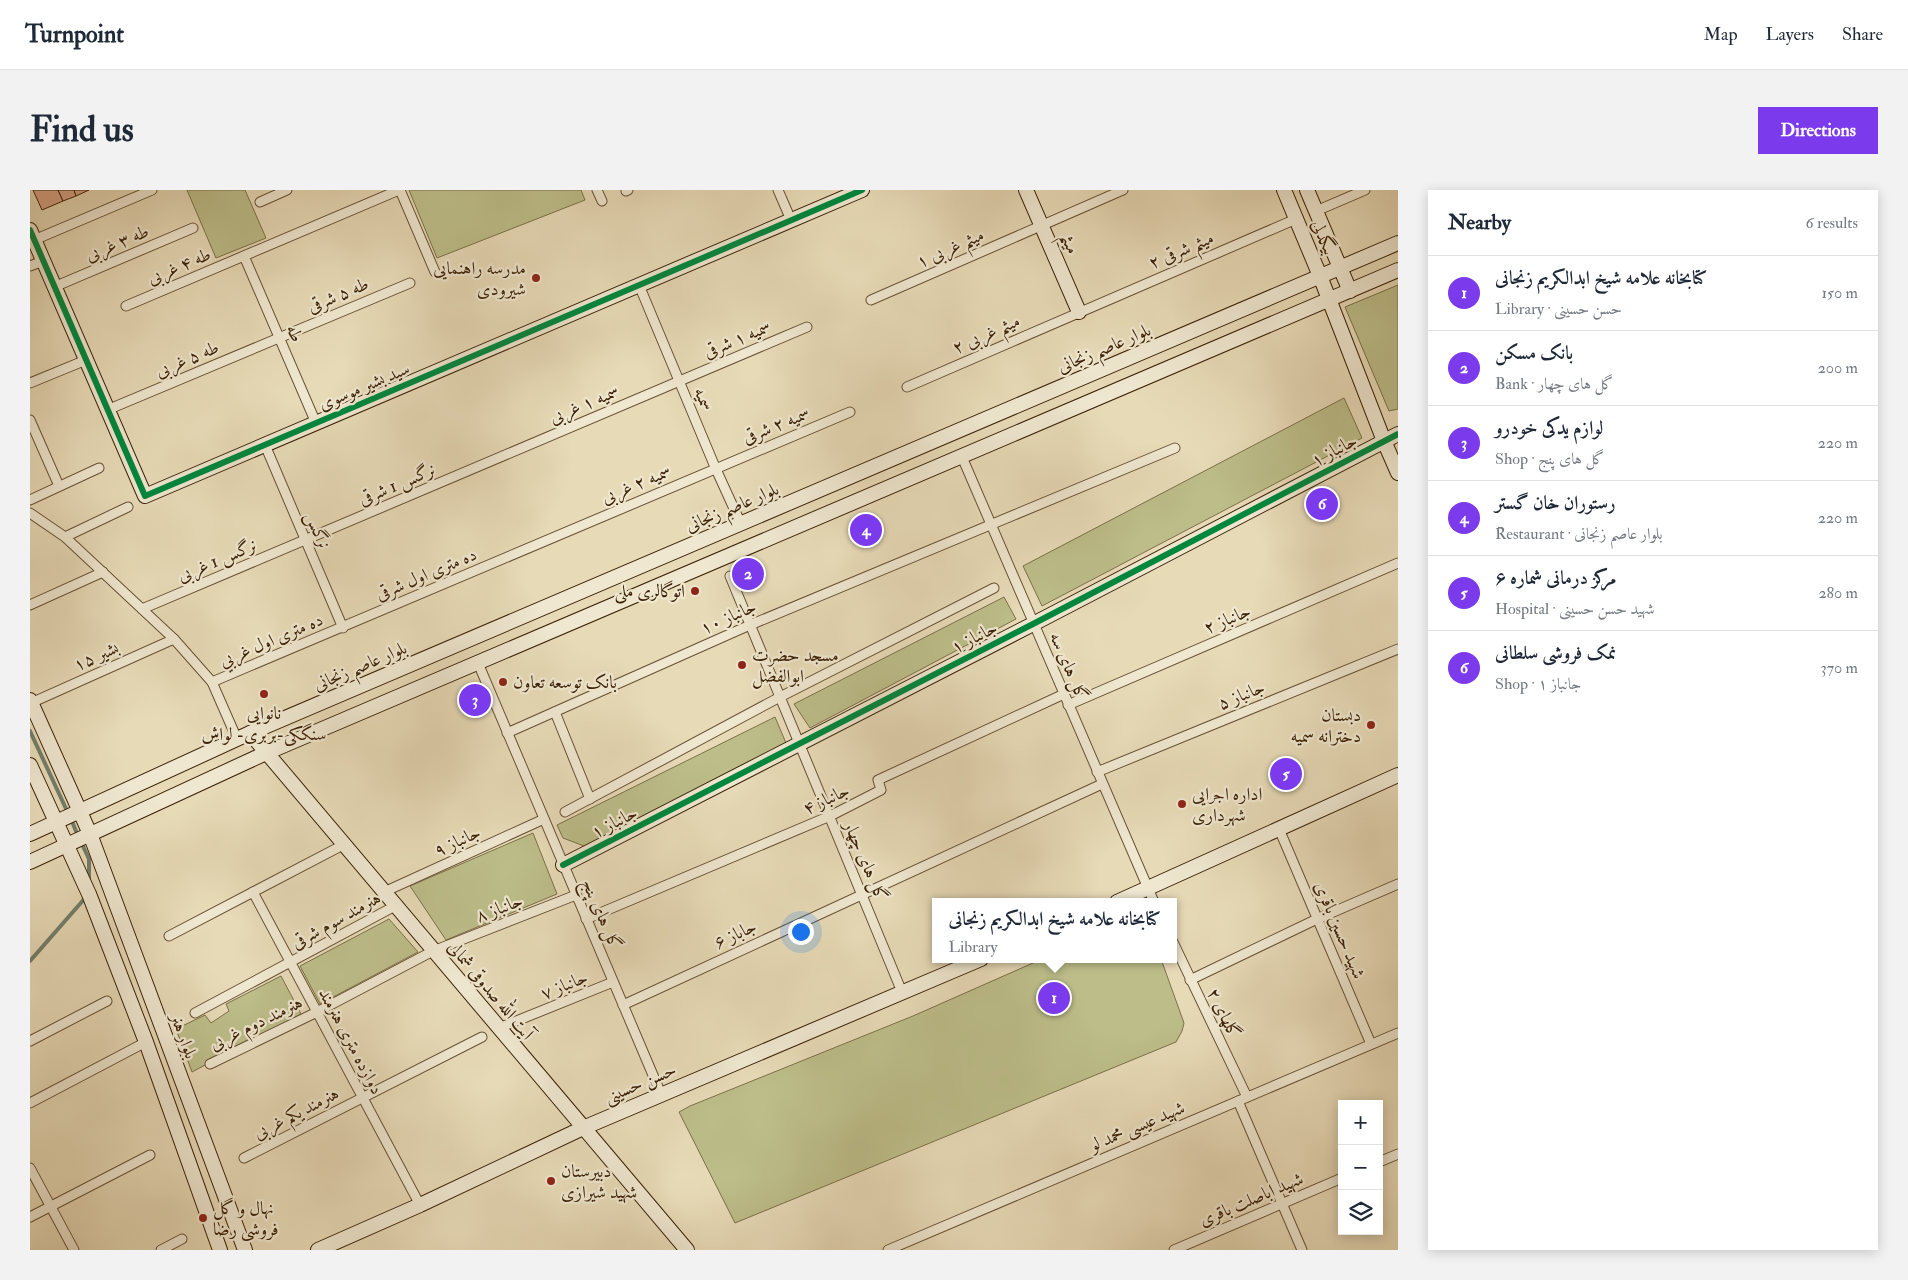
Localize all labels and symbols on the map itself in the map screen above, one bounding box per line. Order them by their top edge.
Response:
street label: بیگدلی [1306,216,1341,258]
street label: طه ۳ غربی [82,220,153,268]
street label: میثم غربی ۱ [913,223,990,279]
street label: میثم شرقی ۲ [1145,226,1220,280]
street label: میثم [1049,229,1084,260]
street label: طه ۴ غربی [144,243,215,291]
place label: مدرسه راهنمایی شیرودی [433,257,526,301]
street label: طه ۵ شرقی [304,272,372,319]
marker: مدرسه راهنمایی شیرودی [530,272,542,284]
street label: میثم غربی ۲ [949,309,1026,365]
street label: سمیه ۱ شرقی [700,315,774,364]
street label: بلوار عاصم زنجانی [1054,318,1157,384]
street label: طه [281,321,309,346]
street label: طه ۵ غربی [152,336,223,384]
street label: سید بشیر موسوی [315,357,413,416]
street label: سمیه ۱ غربی [546,379,623,430]
street label: سمیه [688,384,719,415]
street label: سمیه ۲ شرقی [739,402,813,449]
street label: جانباز ۱ [1307,429,1361,472]
street label: نرگس 1 شرقی [355,458,439,511]
street label: سمیه ۲ غربی [598,459,675,510]
street label: بلوار عاصم زنجانی [682,477,785,543]
pin: 6 [1306,485,1338,523]
street label: نرگس [299,508,336,552]
pin: 4 [850,511,882,549]
street label: نرگس 1 غربی [174,533,261,588]
street label: ده متری اول شرقی [372,543,480,606]
pin: 2 [732,555,764,593]
place label: اتوگالری ملی [615,580,685,604]
marker: اتوگالری ملی [689,585,701,597]
street label: جانباز ۱۰ [697,595,760,640]
street label: جانباز ۲ [1200,599,1254,640]
street label: ده متری اول غربي [216,608,328,675]
street label: جانباز ۱ [947,616,1001,659]
street label: گل های سه [1044,629,1093,704]
street label: بشیر ۱۵ [70,636,123,677]
street label: بلوار عاصم زنجانی [310,636,413,702]
place label: مسجد حضرت ابوالفضل [752,644,839,689]
marker: مسجد حضرت ابوالفضل [736,659,748,671]
place label: بانک توسعه تعاون [513,671,617,694]
marker: بانک توسعه تعاون [497,676,509,688]
street label: جانباز ۵ [1214,676,1268,715]
pin: 3 [459,681,491,719]
marker: نانوایی سنگکی-بربری- لواش [258,688,270,700]
place label: نانوایی سنگکی-بربری- لواش [202,702,326,747]
place label: دبستان دخترانه سمیه [1290,704,1361,748]
marker: دبستان دخترانه سمیه [1365,719,1377,731]
pin: 5 [1270,755,1302,793]
street label: جانباز ۴ [799,779,853,820]
place label: اداره اجرایی شهرداری [1192,783,1262,827]
marker: اداره اجرایی شهرداری [1176,798,1188,810]
street label: جانباز ۱ [587,801,641,844]
street label: گل های چهار [838,816,893,905]
street label: جانباز ۹ [430,821,484,862]
street label: گل های پنج [573,875,627,955]
street label: شهید حسین باقری [1309,878,1370,982]
street label: هنرمند سوم شرقی [287,886,387,958]
street label: جانباز ۸ [472,889,526,928]
street label: جاباز ۶ [710,915,760,954]
your location [788,919,814,945]
street label: آیت الله صدوقی شمالی [442,934,542,1046]
street label: جانباز ۷ [537,966,591,1005]
pin: 1 [1038,979,1070,1017]
street label: دوازده متری هنرمند [313,984,388,1098]
street label: گلهای ۲ [1202,984,1246,1042]
street label: هنرمند دوم غربی [206,991,308,1059]
street label: بلوار هنر [164,1008,202,1062]
street label: حسن حسینی [601,1058,680,1110]
street label: هنرمند یکم غربی [249,1082,345,1149]
street label: شهید عیسی محمد لو [1084,1096,1189,1158]
place label: دبیرستان شهید شیرازی [561,1160,637,1204]
street label: شهید اباصلت باقری [1196,1167,1307,1232]
marker: دبیرستان شهید شیرازی [545,1175,557,1187]
place label: نهال و گل فروشی رضا [213,1197,279,1242]
marker: نهال و گل فروشی رضا [197,1212,209,1224]

